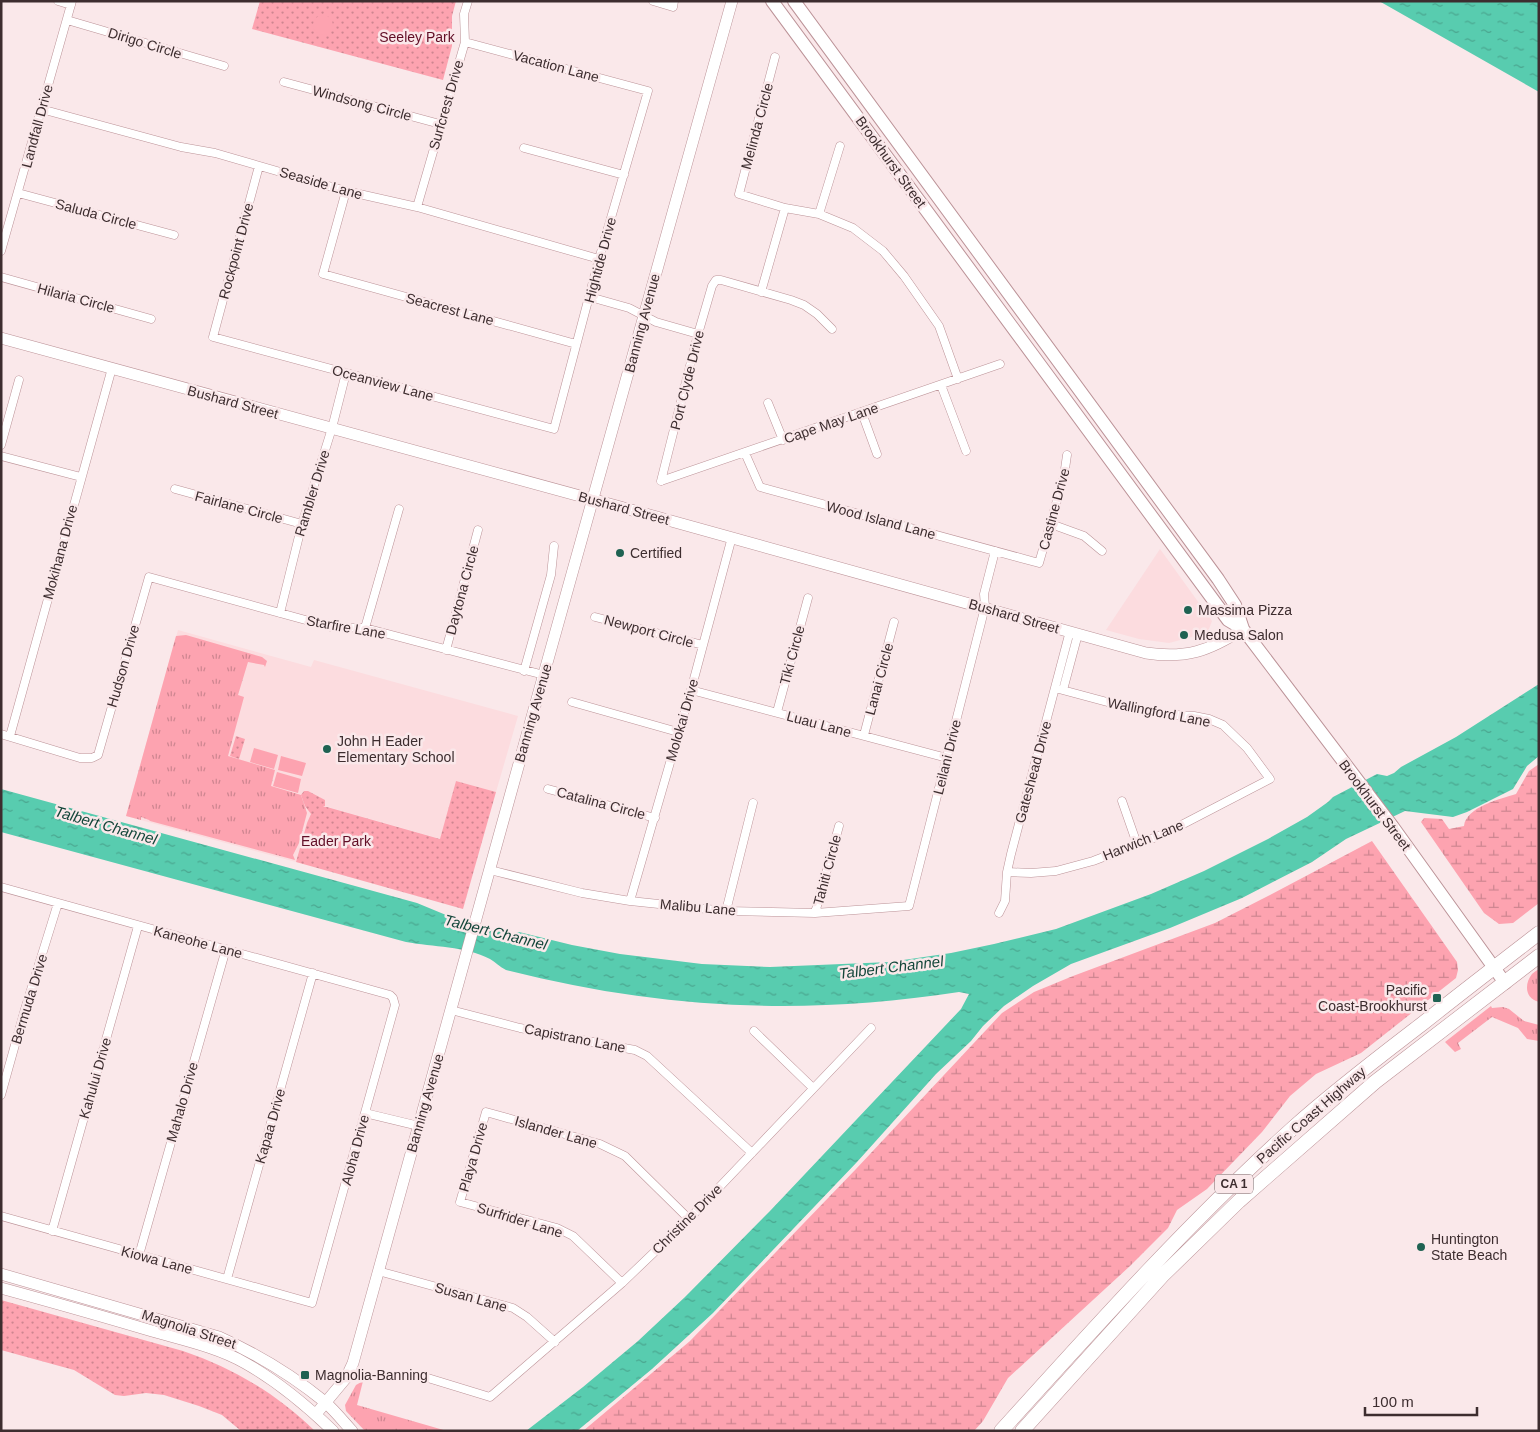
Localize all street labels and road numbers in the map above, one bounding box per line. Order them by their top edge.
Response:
street label: Dirigo Circle [106,24,184,62]
street label: Vacation Lane [511,47,601,85]
street label: Surfcrest Drive [426,58,467,152]
street label: Melinda Circle [738,81,776,171]
street label: Landfall Drive [18,82,56,169]
street label: Windsong Circle [311,82,413,124]
street label: Brookhurst Street [853,113,930,211]
street label: Seaside Lane [278,164,365,203]
street label: Saluda Circle [54,195,138,233]
street label: Rockpoint Drive [215,201,257,301]
street label: Hightide Drive [581,215,619,305]
street label: Banning Avenue [621,272,663,374]
street label: Hilaria Circle [36,280,117,316]
street label: Seacrest Lane [404,290,496,328]
street label: Port Clyde Drive [667,328,707,431]
street label: Oceanview Lane [331,362,436,404]
street label: Bushard Street [186,382,280,422]
street label: Cape May Lane [782,399,881,447]
street label: Rambler Drive [291,448,333,538]
street label: Castine Drive [1035,466,1073,552]
street label: Fairlane Circle [193,488,285,526]
street label: Bushard Street [577,488,671,528]
street label: Wood Island Lane [825,498,938,542]
street label: Mokihana Drive [40,503,80,601]
street label: Daytona Circle [442,543,482,636]
street label: Bushard Street [967,595,1061,637]
street label: Newport Circle [603,611,696,651]
street label: Starfire Lane [305,612,387,642]
street label: Hudson Drive [104,623,142,709]
street label: Tiki Circle [776,623,808,686]
street label: Lanai Circle [862,641,896,717]
street label: Banning Avenue [511,662,555,764]
street label: Molokai Drive [663,677,701,763]
street label: Wallingford Lane [1106,694,1212,730]
street label: Luau Lane [785,708,853,740]
street label: Leilani Drive [930,717,964,796]
street label: Gateshead Drive [1012,719,1054,825]
street label: Brookhurst Street [1336,757,1414,853]
street label: Catalina Circle [555,783,647,823]
street label: Harwich Lane [1100,816,1186,863]
street label: Tahiti Circle [810,833,844,907]
street label: Malibu Lane [659,896,737,918]
street label: Kaneohe Lane [152,922,244,962]
street label: Bermuda Drive [8,952,50,1046]
street label: Capistrano Lane [523,1020,627,1056]
street label: Kahului Drive [76,1036,114,1120]
street label: Banning Avenue [403,1052,447,1154]
street label: Mahalo Drive [163,1060,201,1144]
street label: Pacific Coast Highway [1253,1063,1369,1167]
street label: Kapaa Drive [252,1087,288,1165]
street label: Aloha Drive [338,1113,372,1187]
street label: Islander Lane [513,1113,599,1151]
street label: Playa Drive [455,1120,491,1194]
road number: CA 1 [1215,1174,1253,1194]
street label: Christine Drive [649,1181,725,1257]
street label: Surfrider Lane [475,1199,565,1241]
street label: Kiowa Lane [120,1243,195,1277]
street label: Susan Lane [433,1279,509,1315]
street label: Magnolia Street [140,1306,238,1352]

